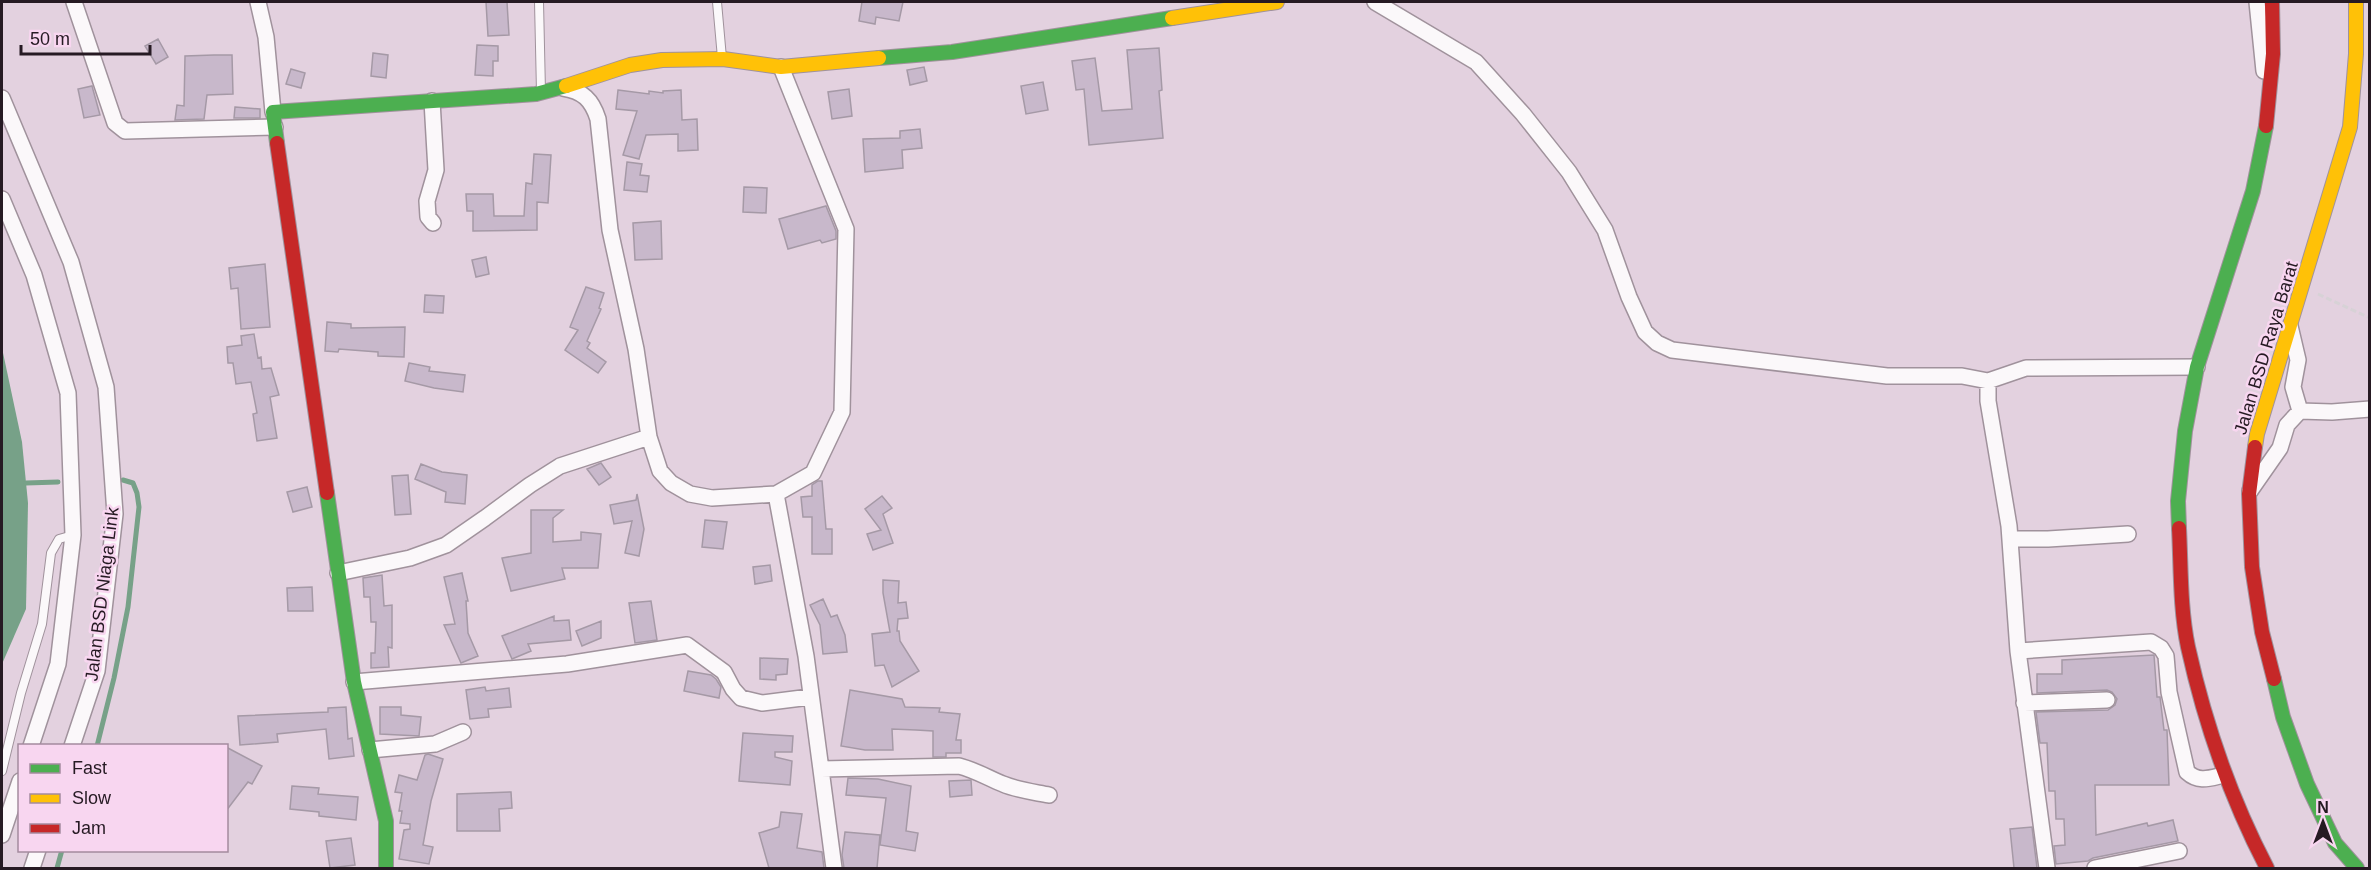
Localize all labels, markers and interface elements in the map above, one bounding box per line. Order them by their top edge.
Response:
scale bar [21,18,150,56]
text: 50 m [30,29,70,49]
street label: Jalan BSD Raya Barat [2230,259,2302,437]
street label: Jalan BSD Niaga Link [81,505,123,682]
legend [18,744,228,852]
text: Fast [72,758,107,778]
text: Slow [72,788,112,808]
north arrow [2293,792,2353,852]
text: N [2317,799,2329,816]
text: Jam [72,818,106,838]

